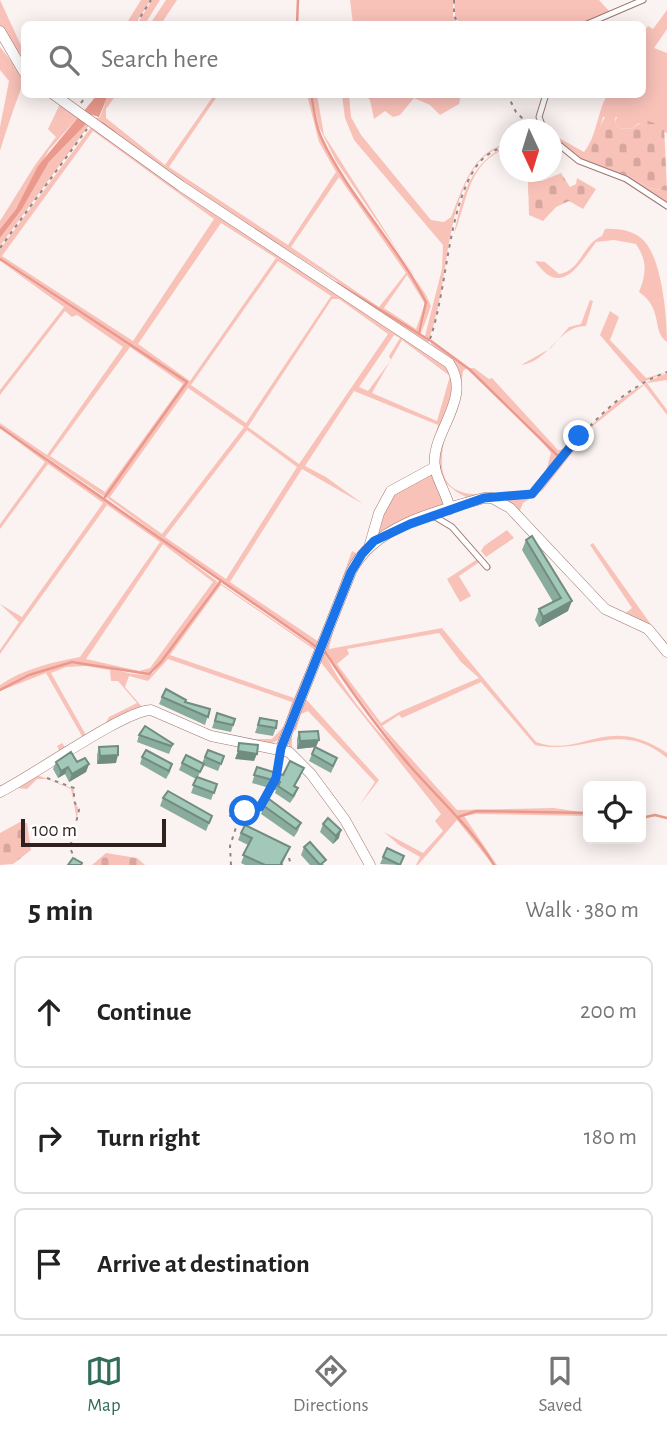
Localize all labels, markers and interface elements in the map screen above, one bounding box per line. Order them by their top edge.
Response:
search box [21,21,646,98]
icon: search [45,41,83,79]
text: Search here [101,46,219,72]
north arrow [499,119,562,182]
route end [563,420,594,451]
map controls [583,781,646,844]
button: locate [583,781,646,844]
route start [229,795,260,826]
scale bar [21,816,166,848]
text: 100 m [32,821,77,840]
text: 5 min [28,896,93,926]
text: Walk · 380 m [525,899,639,922]
icon: ahead [30,993,68,1031]
text: Continue [97,999,192,1025]
text: 200 m [580,1000,637,1023]
icon: right [30,1119,68,1157]
text: Turn right [97,1125,200,1151]
text: 180 m [584,1126,637,1149]
icon: arrive [30,1245,68,1283]
text: Arrive at destination [97,1251,310,1277]
tab: Map [85,1352,123,1417]
tab: Directions [293,1352,369,1417]
tab: Saved [539,1352,582,1417]

